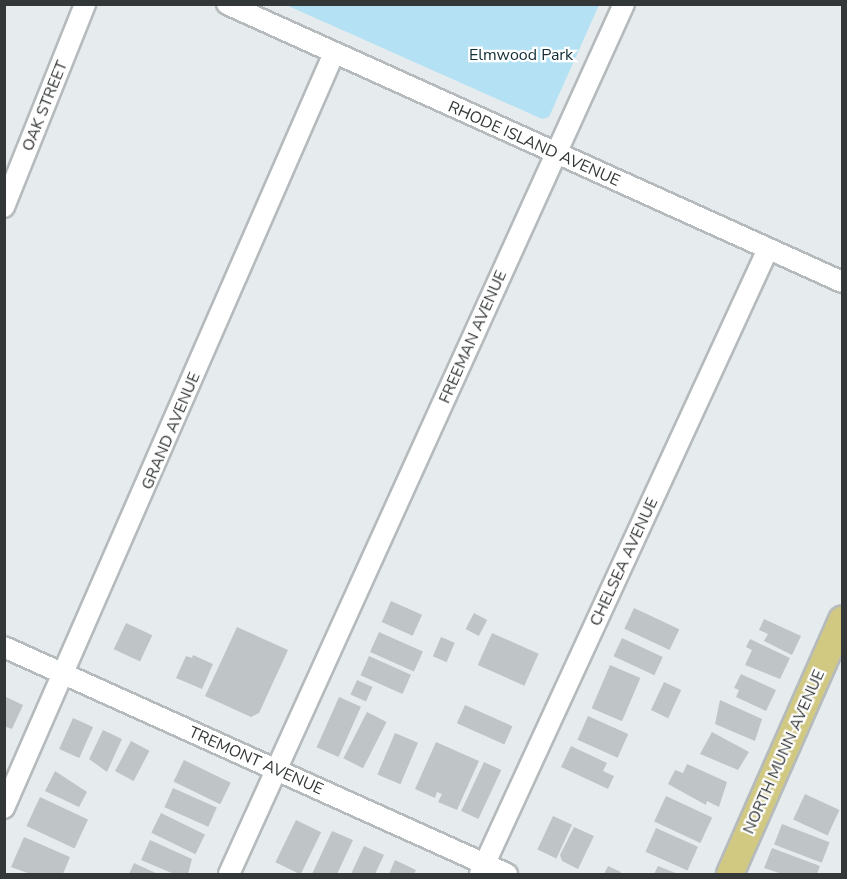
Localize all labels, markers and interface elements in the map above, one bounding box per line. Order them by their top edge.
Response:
park label: Elmwood Park [469,45,573,65]
street label: OAK STREET [18,58,72,154]
street label: RHODE ISLAND AVENUE [445,97,623,191]
street label: FREEMAN AVENUE [435,268,511,406]
street label: GRAND AVENUE [138,369,204,493]
street label: CHELSEA AVENUE [586,495,662,629]
street label: NORTH MUNN AVENUE [739,667,829,837]
street label: TREMONT AVENUE [186,723,326,799]

